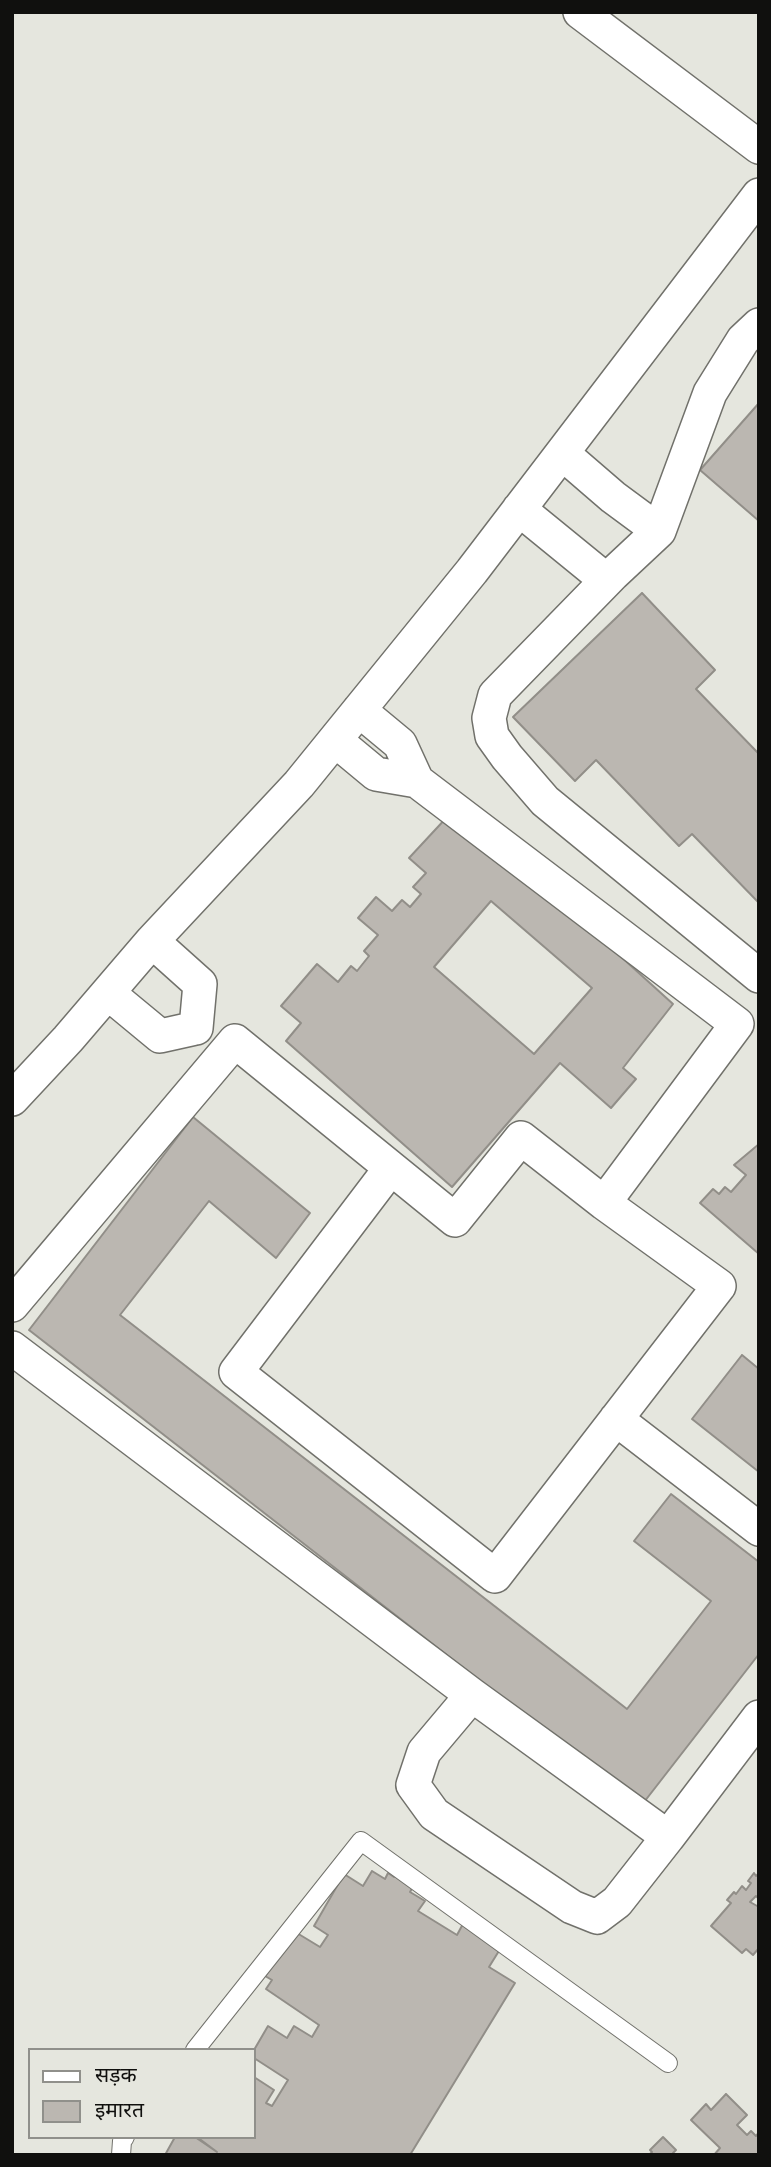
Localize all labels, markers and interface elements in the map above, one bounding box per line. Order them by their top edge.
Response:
legend [28,2048,256,2139]
text: सड़क [95,2062,137,2088]
text: इमारत [95,2097,144,2123]

